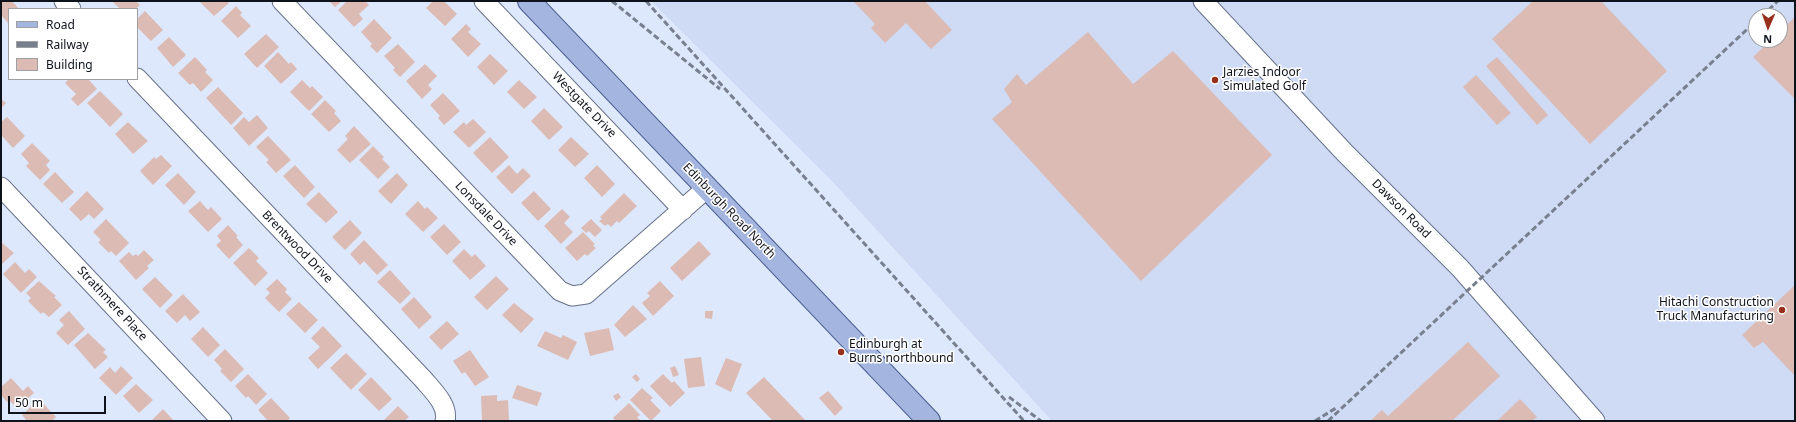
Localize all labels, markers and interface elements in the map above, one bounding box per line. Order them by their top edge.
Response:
legend [8,8,138,80]
north arrow [1748,8,1788,48]
text: Road [46,16,75,33]
text: N [1763,32,1772,47]
text: Railway [46,36,89,53]
text: Building [46,56,93,73]
place label: Jarzies Indoor Simulated Golf [1223,66,1306,94]
street label: Westgate Drive [549,69,619,141]
marker: Jarzies Indoor Simulated Golf [1210,75,1220,85]
street label: Edinburgh Road North [680,160,778,262]
street label: Dawson Road [1369,177,1433,241]
street label: Lonsdale Drive [452,179,520,249]
street label: Brentwood Drive [259,208,335,286]
street label: Strathmere Place [74,264,150,344]
place label: Hitachi Construction Truck Manufacturing [1657,296,1774,324]
marker: Hitachi Construction Truck Manufacturing [1777,305,1787,315]
place label: Edinburgh at Burns northbound [849,338,954,366]
marker: Edinburgh at Burns northbound [836,347,846,357]
scale bar [10,388,108,414]
text: 50 m [15,394,43,411]

